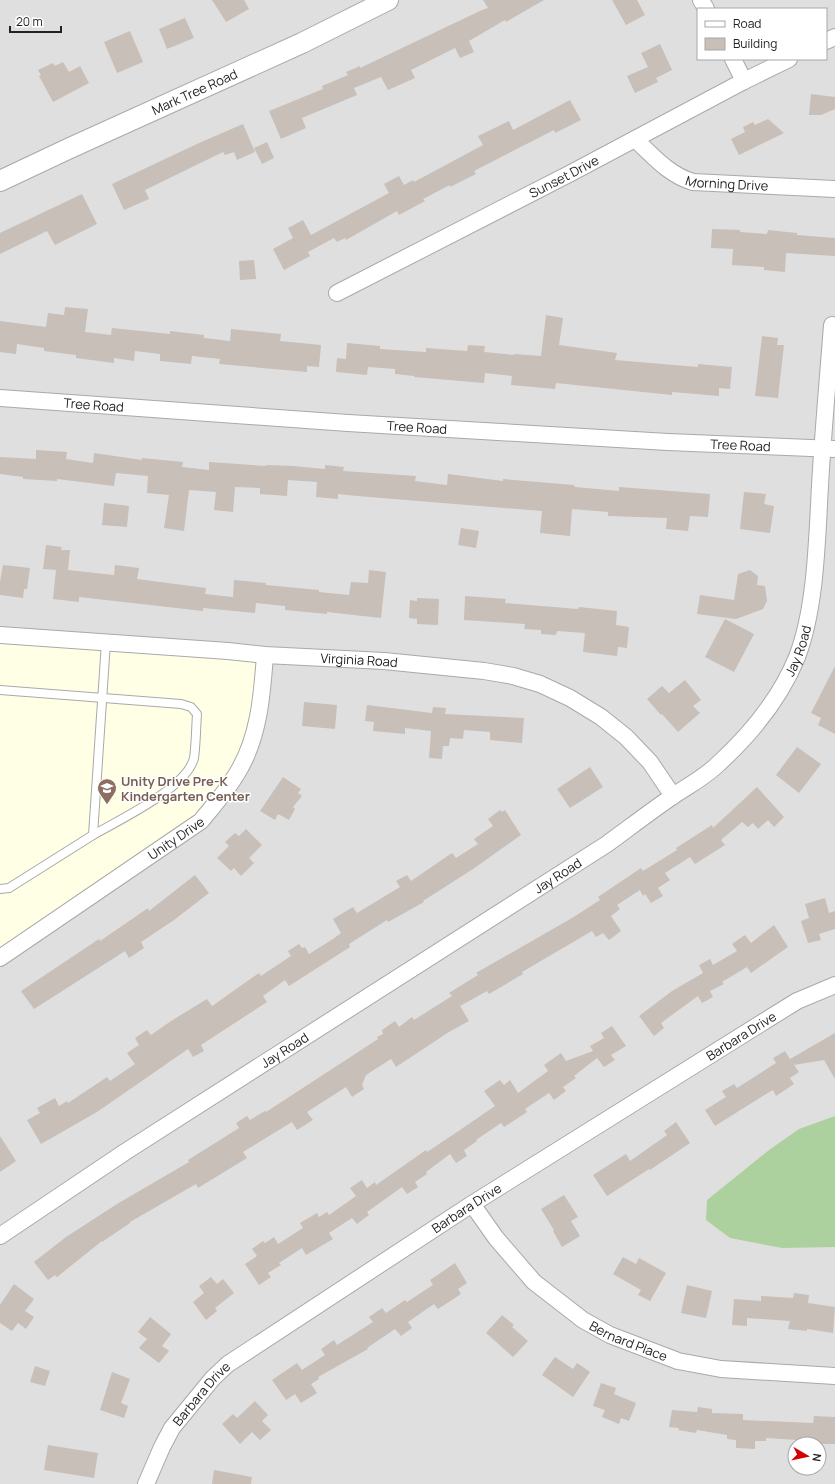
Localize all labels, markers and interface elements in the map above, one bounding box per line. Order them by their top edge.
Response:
scale bar [10,8,61,34]
legend [697,8,827,60]
text: 20 m [16,13,43,30]
text: Road [733,15,761,32]
text: Building [733,35,777,52]
street label: Mark Tree Road [149,64,240,119]
street label: Sunset Drive [526,151,602,202]
street label: Morning Drive [683,171,769,195]
street label: Tree Road [63,394,124,416]
street label: Tree Road [386,416,448,438]
street label: Tree Road [710,435,771,455]
street label: Jay Road [781,623,815,679]
street label: Virginia Road [320,649,399,671]
place label: Unity Drive Pre-K Kindergarten Center [121,772,250,805]
school or university icon: Unity Drive Pre-K Kindergarten Center [96,777,118,805]
street label: Unity Drive [144,812,208,864]
street label: Jay Road [530,854,585,897]
street label: Barbara Drive [703,1007,780,1065]
street label: Jay Road [257,1028,312,1072]
street label: Barbara Drive [428,1179,505,1237]
street label: Bernard Place [586,1316,670,1365]
street label: Barbara Drive [168,1357,234,1430]
north arrow [787,1436,827,1476]
text: N [809,1453,825,1463]

